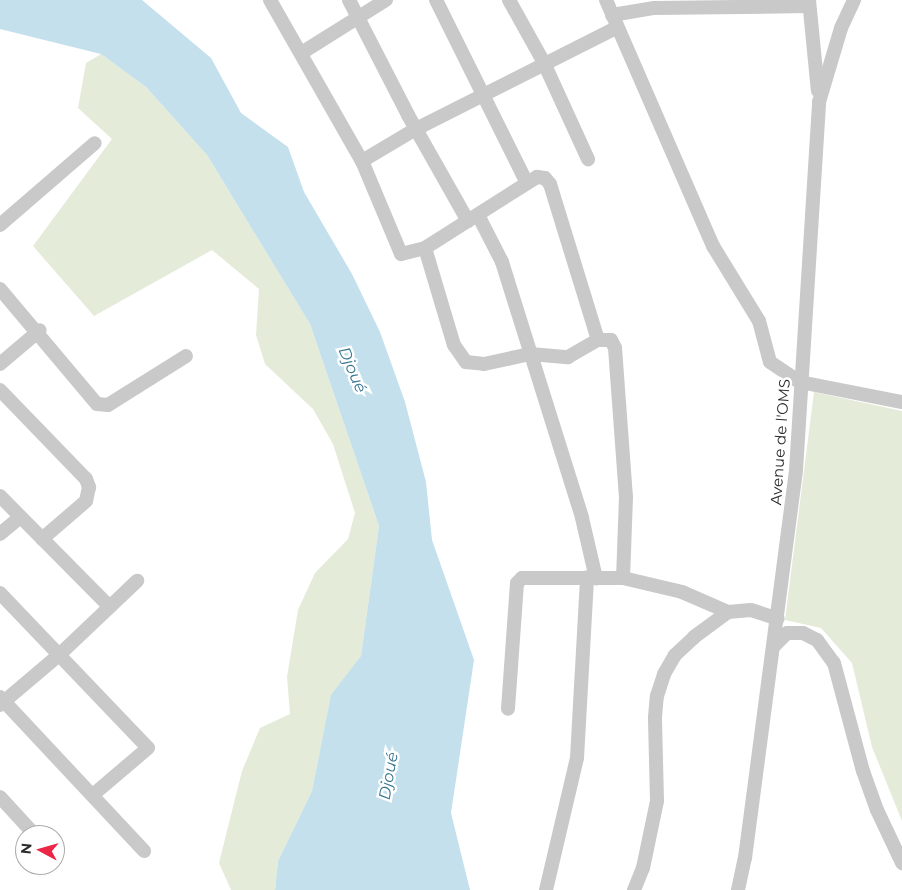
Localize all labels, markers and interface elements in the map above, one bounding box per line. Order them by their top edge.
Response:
water label: Djoué [334,344,370,396]
street label: Avenue de l'OMS [767,378,793,506]
water label: Djoué [375,751,403,801]
north arrow [15,825,65,875]
text: N [17,842,36,855]

